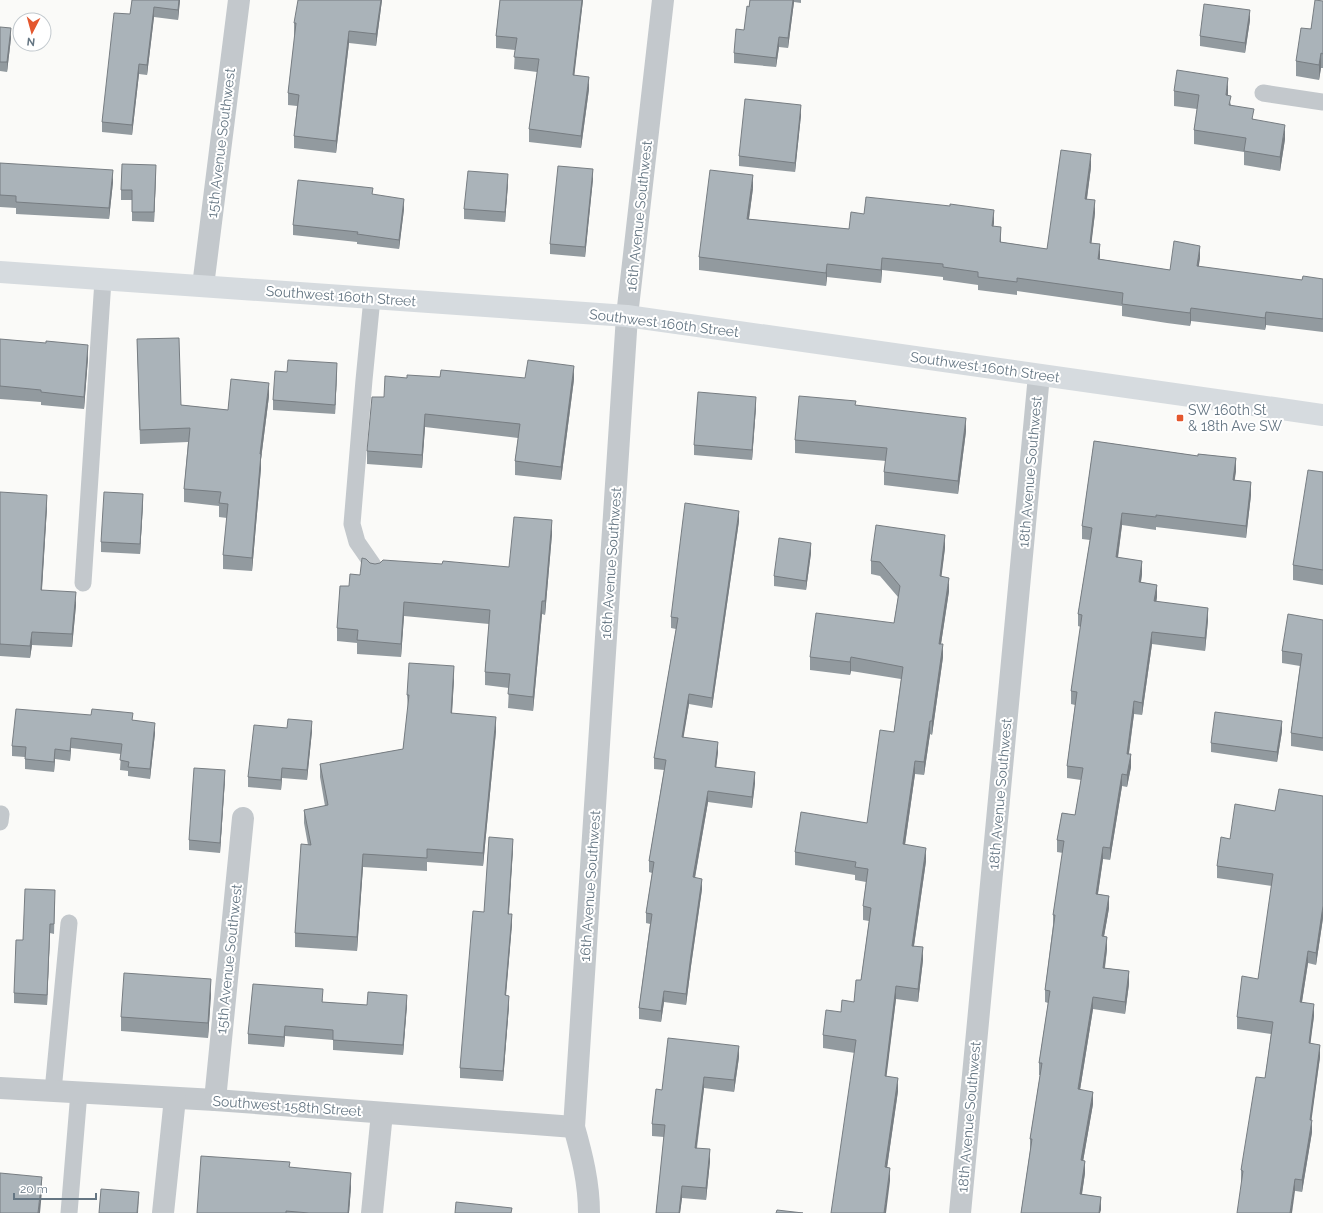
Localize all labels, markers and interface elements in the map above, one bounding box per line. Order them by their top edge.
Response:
north arrow [12,12,52,52]
text: N [26,35,36,48]
street label: 15th Avenue Southwest [204,67,238,219]
street label: 16th Avenue Southwest [623,139,655,292]
street label: Southwest 160th Street [265,283,417,309]
street label: Southwest 160th Street [588,306,740,340]
street label: Southwest 160th Street [909,349,1061,385]
street label: 18th Avenue Southwest [1015,395,1045,548]
place label: SW 160th St & 18th Ave SW [1188,402,1282,434]
marker: SW 160th St & 18th Ave SW [1175,413,1185,423]
street label: 16th Avenue Southwest [598,486,624,639]
street label: 18th Avenue Southwest [985,717,1015,870]
street label: 16th Avenue Southwest [577,809,603,962]
street label: 15th Avenue Southwest [213,883,245,1035]
street label: 18th Avenue Southwest [954,1040,984,1193]
street label: Southwest 158th Street [212,1093,362,1119]
scale bar [14,1175,96,1201]
text: 20 m [20,1182,48,1196]

